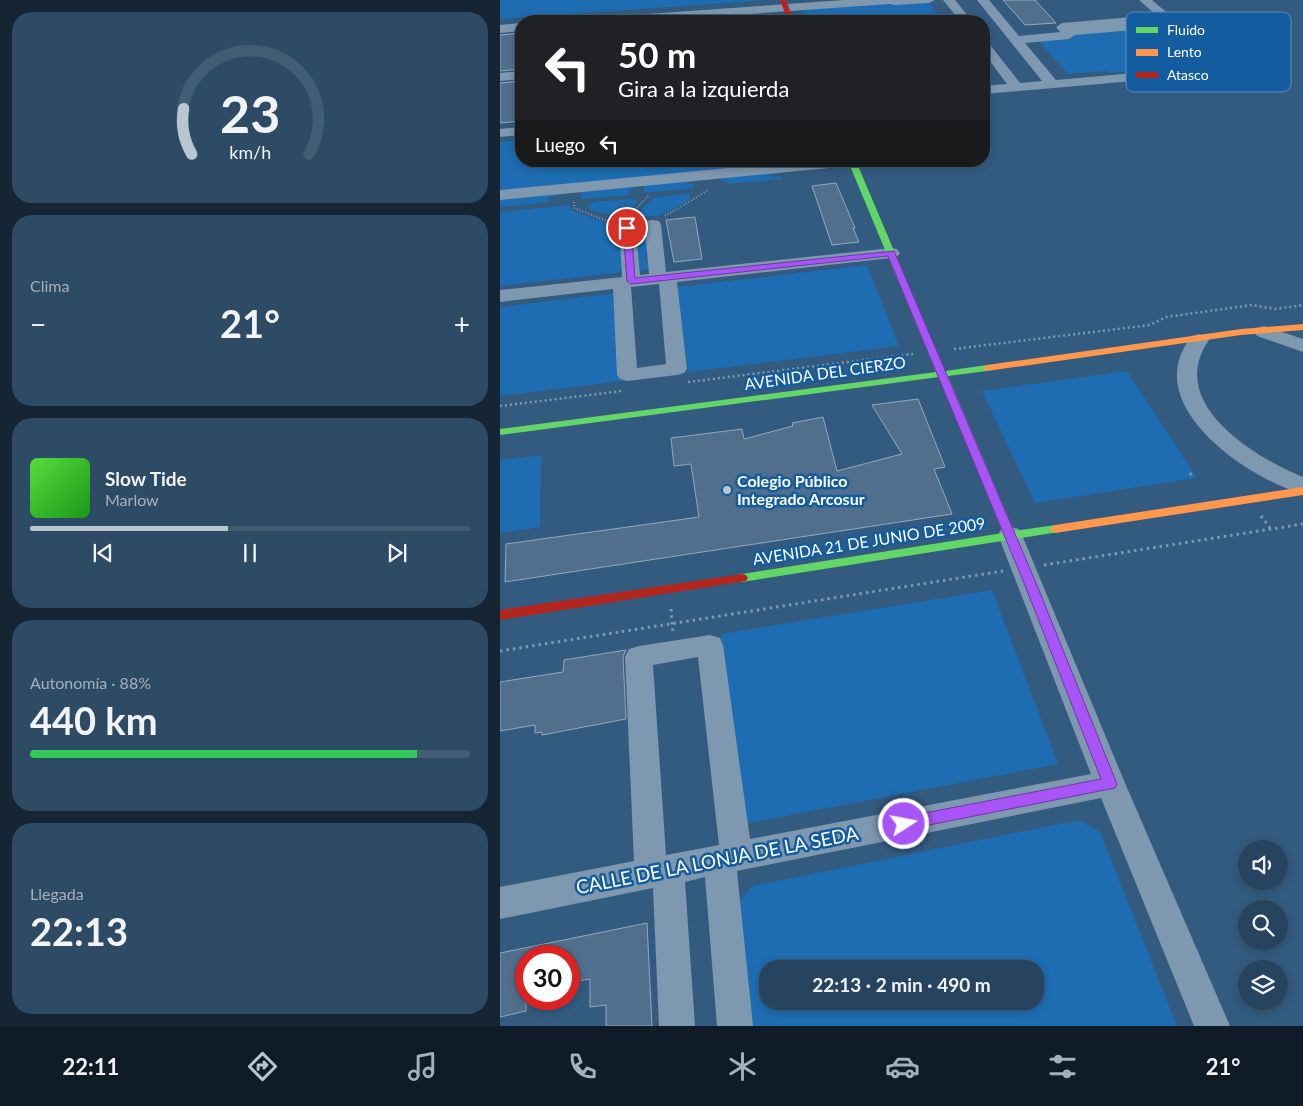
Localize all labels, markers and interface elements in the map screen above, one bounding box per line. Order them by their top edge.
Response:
legend [1126,12,1291,92]
text: Fluido [1167,21,1205,38]
text: 50 m [618,33,696,75]
icon: left [535,35,600,100]
text: Lento [1167,43,1202,60]
text: Atasco [1167,66,1209,83]
text: Gira a la izquierda [618,75,789,102]
text: 23 [220,82,280,144]
icon: left [595,130,623,158]
text: Luego [535,133,585,156]
text: km/h [229,141,271,163]
pin [606,207,648,249]
icon: arrive [613,214,641,242]
text: Clima [30,276,69,295]
text: 21° [220,300,280,346]
text: − [30,307,46,341]
text: + [454,307,470,341]
street label: AVENIDA DEL CIERZO [743,352,907,393]
text: Slow Tide [105,467,187,490]
place label: Colegio Público Integrado Arcosur [737,471,865,508]
marker: Colegio Público Integrado Arcosur [721,484,733,496]
text: Marlow [105,490,159,509]
street label: AVENIDA 21 DE JUNIO DE 2009 [751,513,987,568]
icon: previous [89,539,117,567]
icon: pause [236,539,264,567]
icon: next [383,539,411,567]
text: Autonomía · 88% [30,673,151,692]
text: 440 km [30,697,158,743]
position arrow [877,797,929,849]
street label: CALLE DE LA LONJA DE LA SEDA [574,821,860,898]
map controls [1238,840,1288,1010]
button: sound [1238,840,1288,890]
text: Llegada [30,884,84,903]
button: search [1238,900,1288,950]
text: 22:13 [30,908,128,954]
speed limit sign: 30 [515,945,580,1010]
button: layers [1238,960,1288,1010]
text: 22:13 · 2 min · 490 m [812,973,991,996]
icon: directions [245,1049,280,1084]
icon: music [405,1049,440,1084]
icon: phone [565,1049,600,1084]
icon: climate [725,1049,760,1084]
icon: car [885,1049,920,1084]
icon: filters [1045,1049,1080,1084]
text: 22:11 [63,1053,119,1080]
text: 21° [1206,1053,1240,1080]

